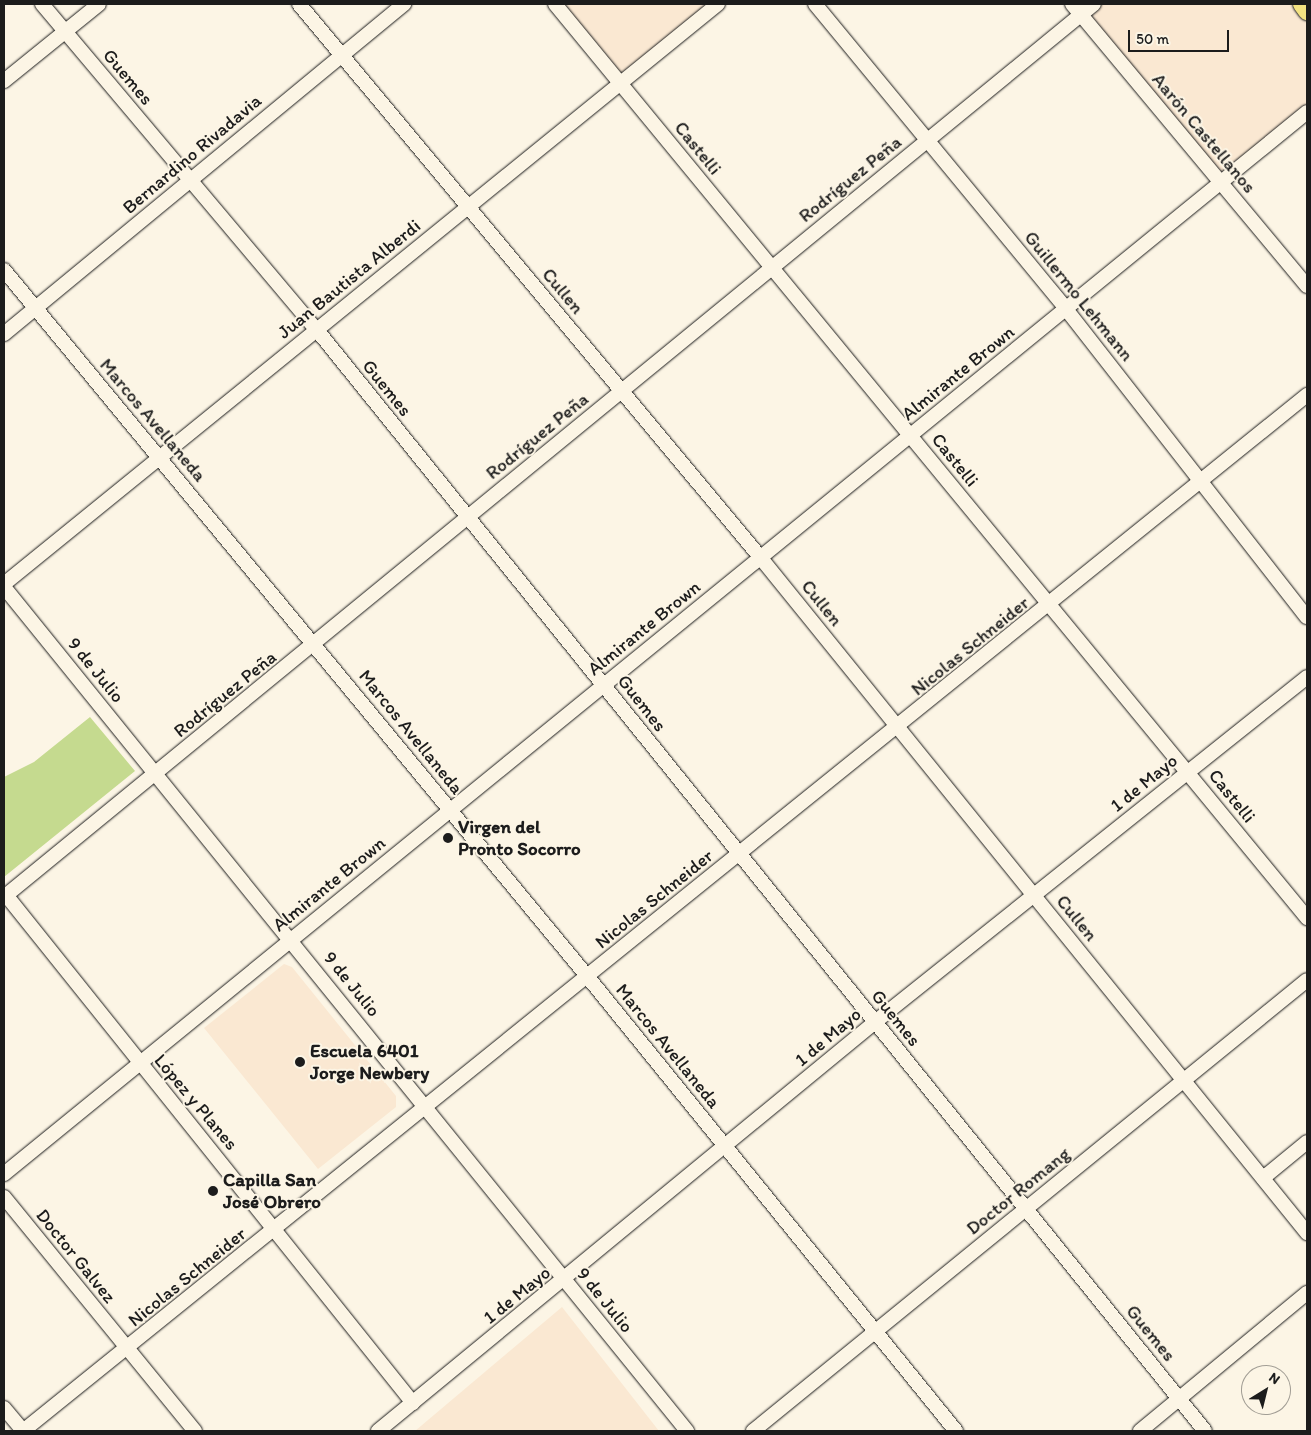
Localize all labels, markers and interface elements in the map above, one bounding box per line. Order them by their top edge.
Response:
scale bar [1131,20,1232,52]
text: 50 m [1136,30,1169,48]
street label: Guemes [98,44,158,110]
street label: Aarón Castellanos [1147,68,1261,198]
street label: Bernardino Rivadavia [118,90,266,218]
street label: Castelli [670,117,726,179]
street label: Rodríguez Peña [794,131,906,227]
street label: Juan Bautista Alberdi [273,214,425,344]
street label: Guillermo Lehmann [1020,226,1138,366]
street label: Cullen [537,263,589,319]
street label: Almirante Brown [897,320,1019,426]
street label: Marcos Avellaneda [95,354,211,486]
street label: Guemes [357,355,417,421]
street label: Rodríguez Peña [481,388,593,484]
street label: Castelli [927,429,983,491]
street label: Almirante Brown [583,575,705,681]
street label: Cullen [796,575,848,631]
street label: Nicolas Schneider [906,591,1034,701]
street label: 9 de Julio [63,633,129,707]
street label: Rodríguez Peña [169,646,281,742]
street label: Marcos Avellaneda [354,665,468,799]
street label: Guemes [613,670,671,736]
street label: 1 de Mayo [1106,749,1182,817]
street label: Castelli [1204,765,1260,827]
place label: Virgen del Pronto Socorro [458,816,581,860]
street label: Almirante Brown [268,831,390,937]
marker: Virgen del Pronto Socorro [442,832,454,844]
street label: Nicolas Schneider [590,844,718,954]
street label: Cullen [1051,890,1103,946]
street label: 9 de Julio [319,947,385,1021]
street label: Marcos Avellaneda [611,979,725,1113]
street label: Guemes [866,985,926,1051]
street label: 1 de Mayo [790,1003,866,1071]
place label: Escuela 6401 Jorge Newbery [310,1040,429,1084]
street label: López y Planes [149,1049,243,1155]
marker: Escuela 6401 Jorge Newbery [294,1056,306,1068]
street label: Doctor Romang [962,1142,1074,1240]
place label: Capilla San José Obrero [223,1169,321,1213]
marker: Capilla San José Obrero [207,1185,219,1197]
street label: Doctor Galvez [31,1204,121,1308]
street label: Nicolas Schneider [123,1222,251,1332]
street label: 1 de Mayo [479,1261,555,1329]
street label: 9 de Julio [572,1263,638,1337]
street label: Guemes [1121,1300,1181,1366]
north arrow [1241,1365,1291,1415]
text: N [1266,1369,1283,1388]

